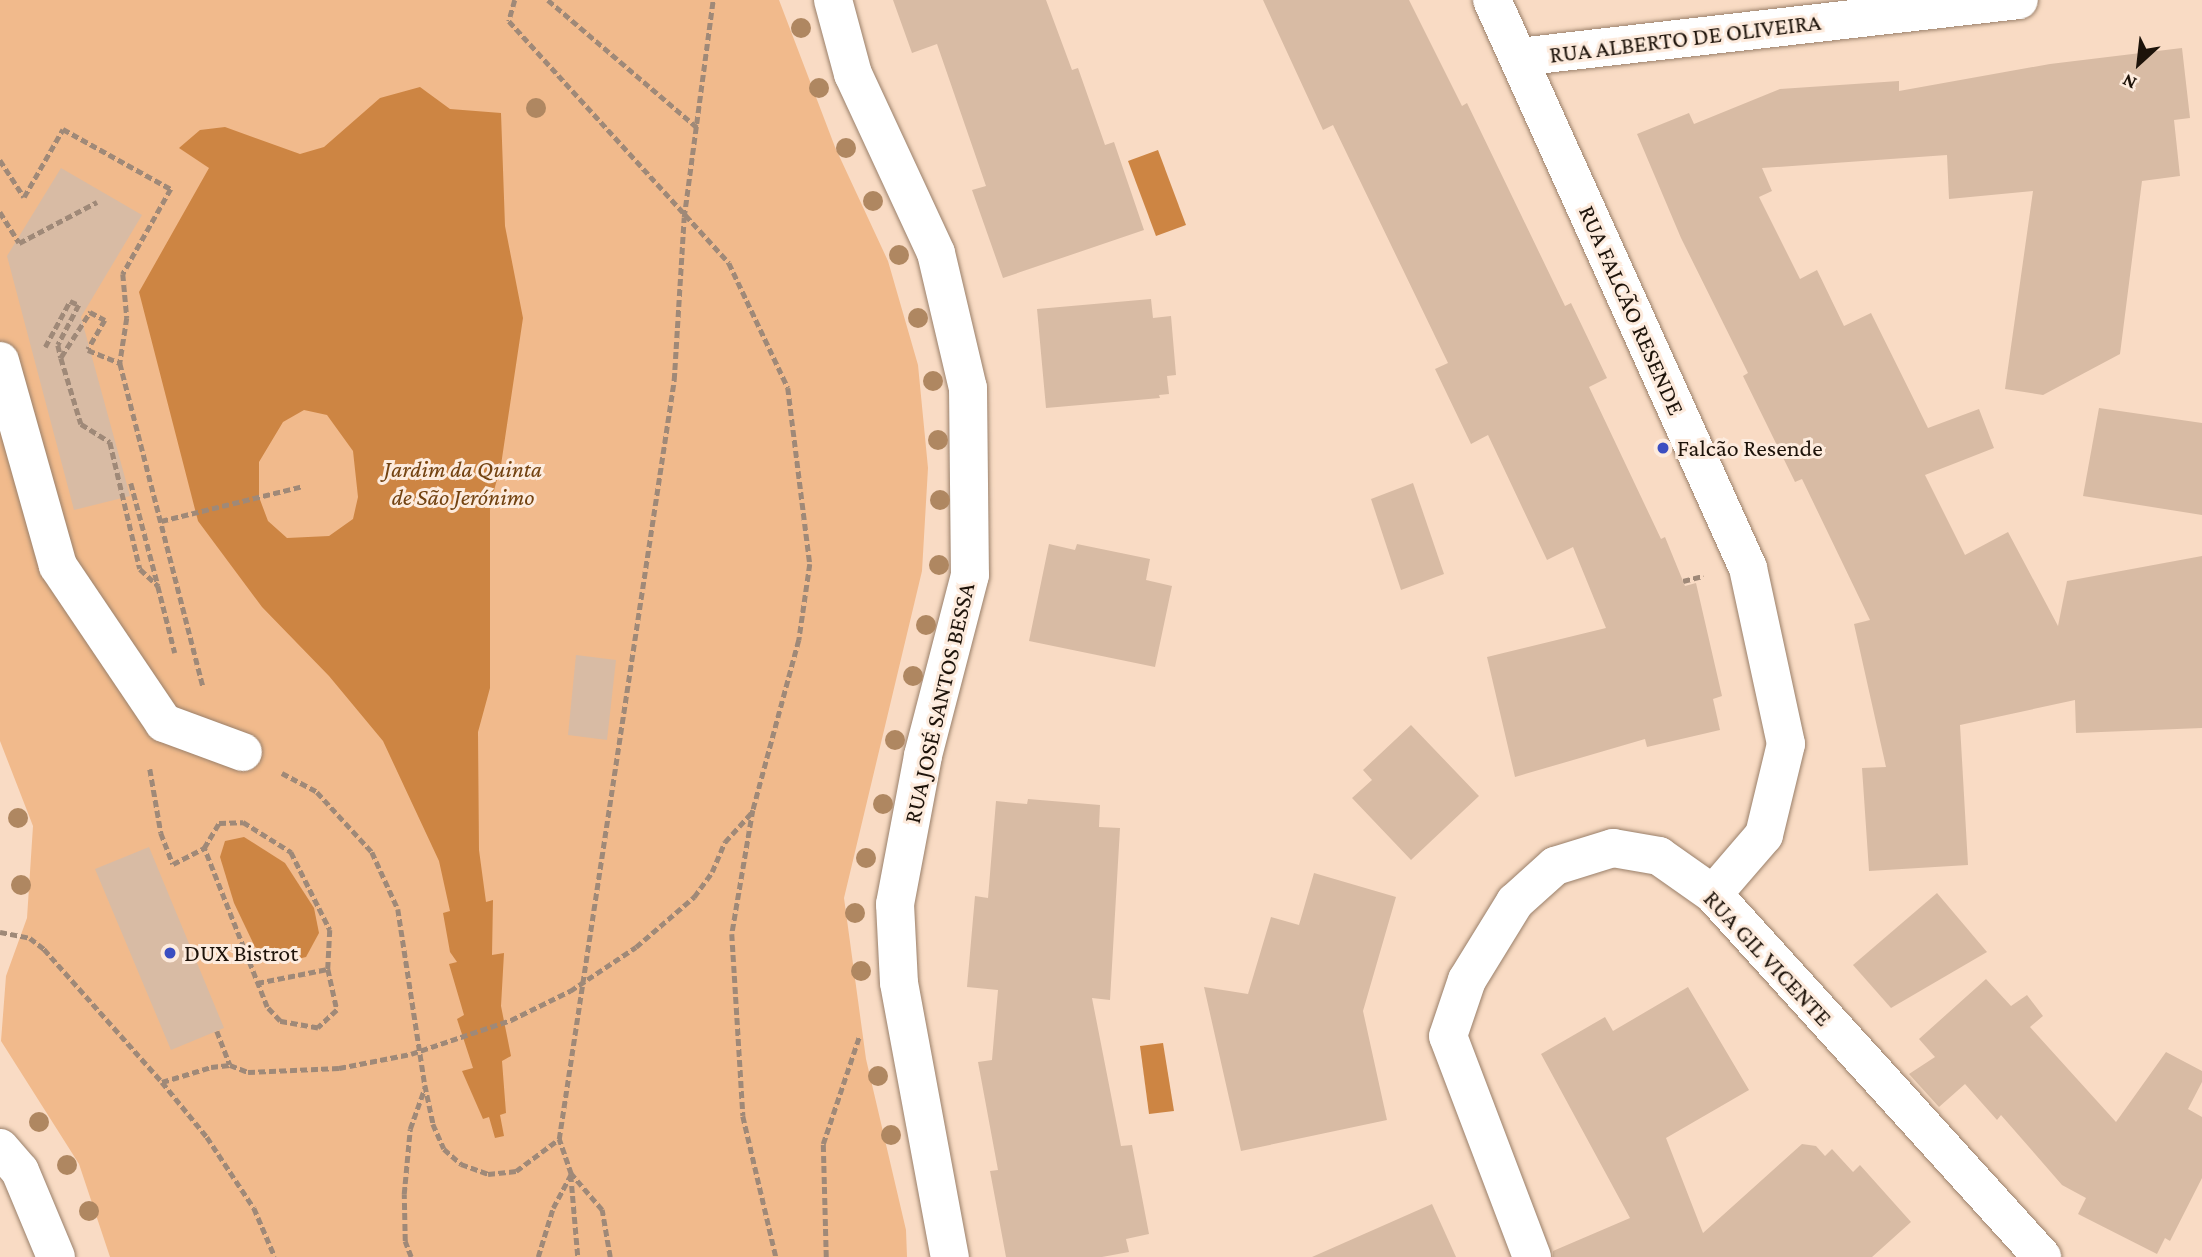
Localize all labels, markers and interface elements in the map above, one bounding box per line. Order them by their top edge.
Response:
street label: RUA ALBERTO DE OLIVEIRA [1548,7,1822,69]
north arrow [2104,28,2174,98]
text: N [2119,70,2140,94]
street label: RUA FALCÃO RESENDE [1573,201,1691,419]
place label: Falcão Resende [1677,434,1823,462]
marker: Falcão Resende [1655,440,1671,456]
park label: Jardim da Quinta de São Jerónimo [384,455,542,511]
street label: RUA JOSÉ SANTOS BESSA [897,580,981,826]
street label: RUA GIL VICENTE [1698,884,1838,1032]
place label: DUX Bistrot [184,939,298,967]
marker: DUX Bistrot [162,945,178,961]

